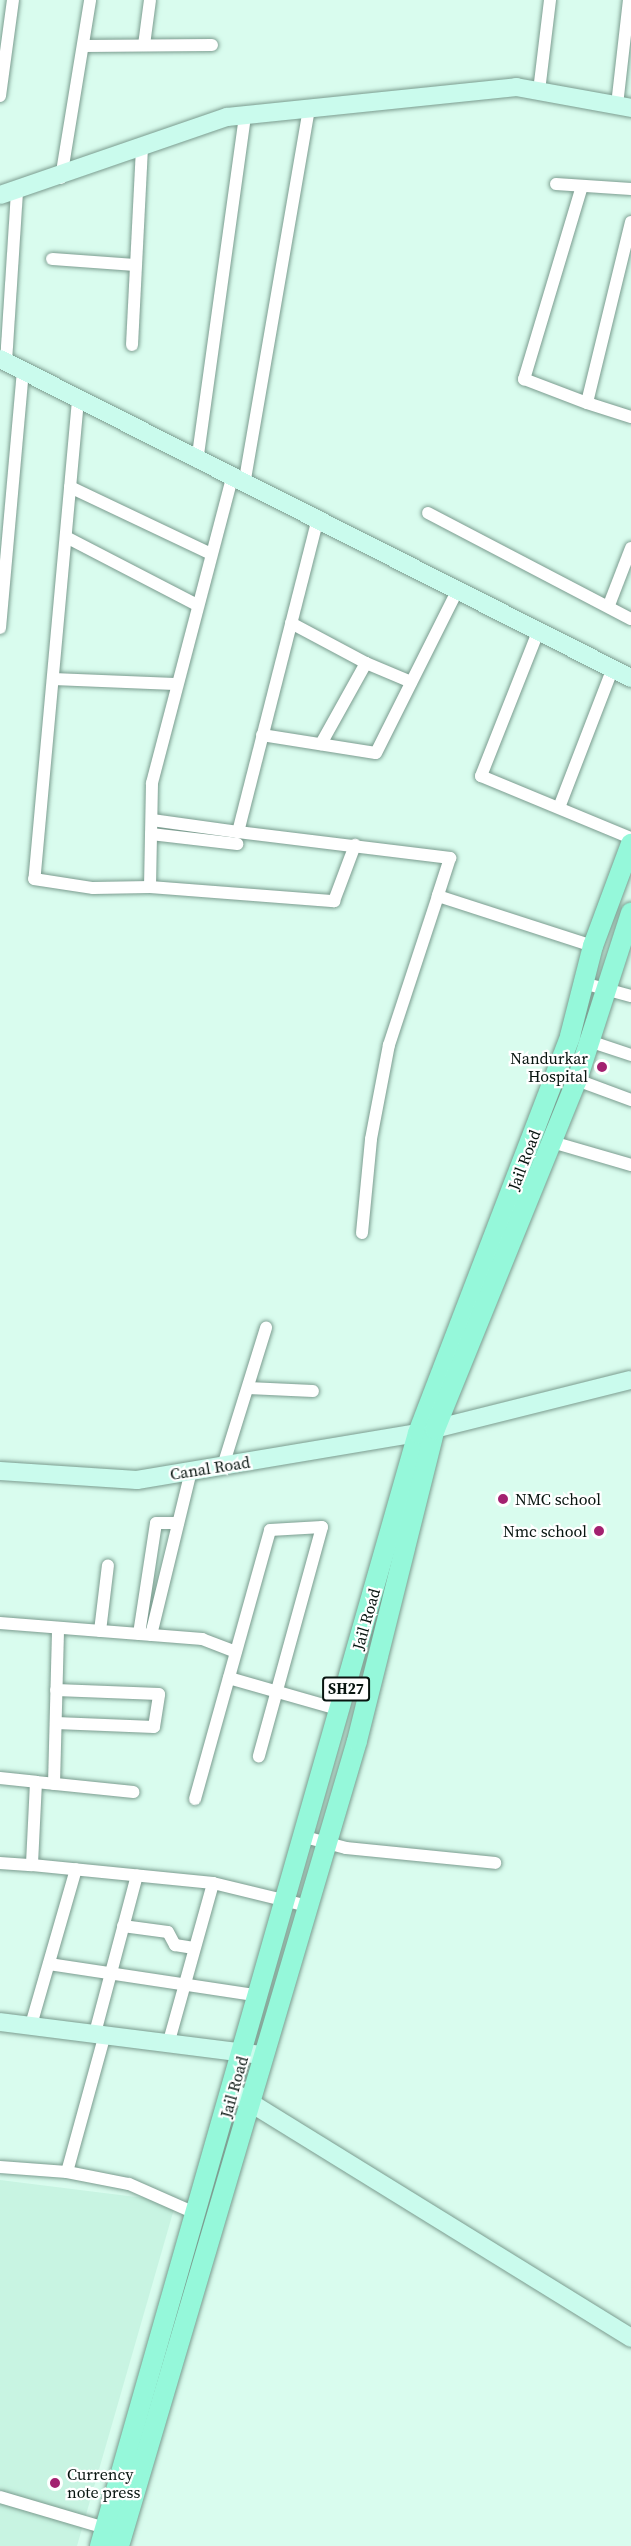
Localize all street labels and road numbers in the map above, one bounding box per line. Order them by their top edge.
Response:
street label: Jail Road [504,1127,544,1193]
street label: Canal Road [169,1452,251,1484]
street label: Jail Road [348,1586,384,1652]
road number: SH27 [322,1677,370,1701]
street label: Jail Road [216,2054,252,2120]

